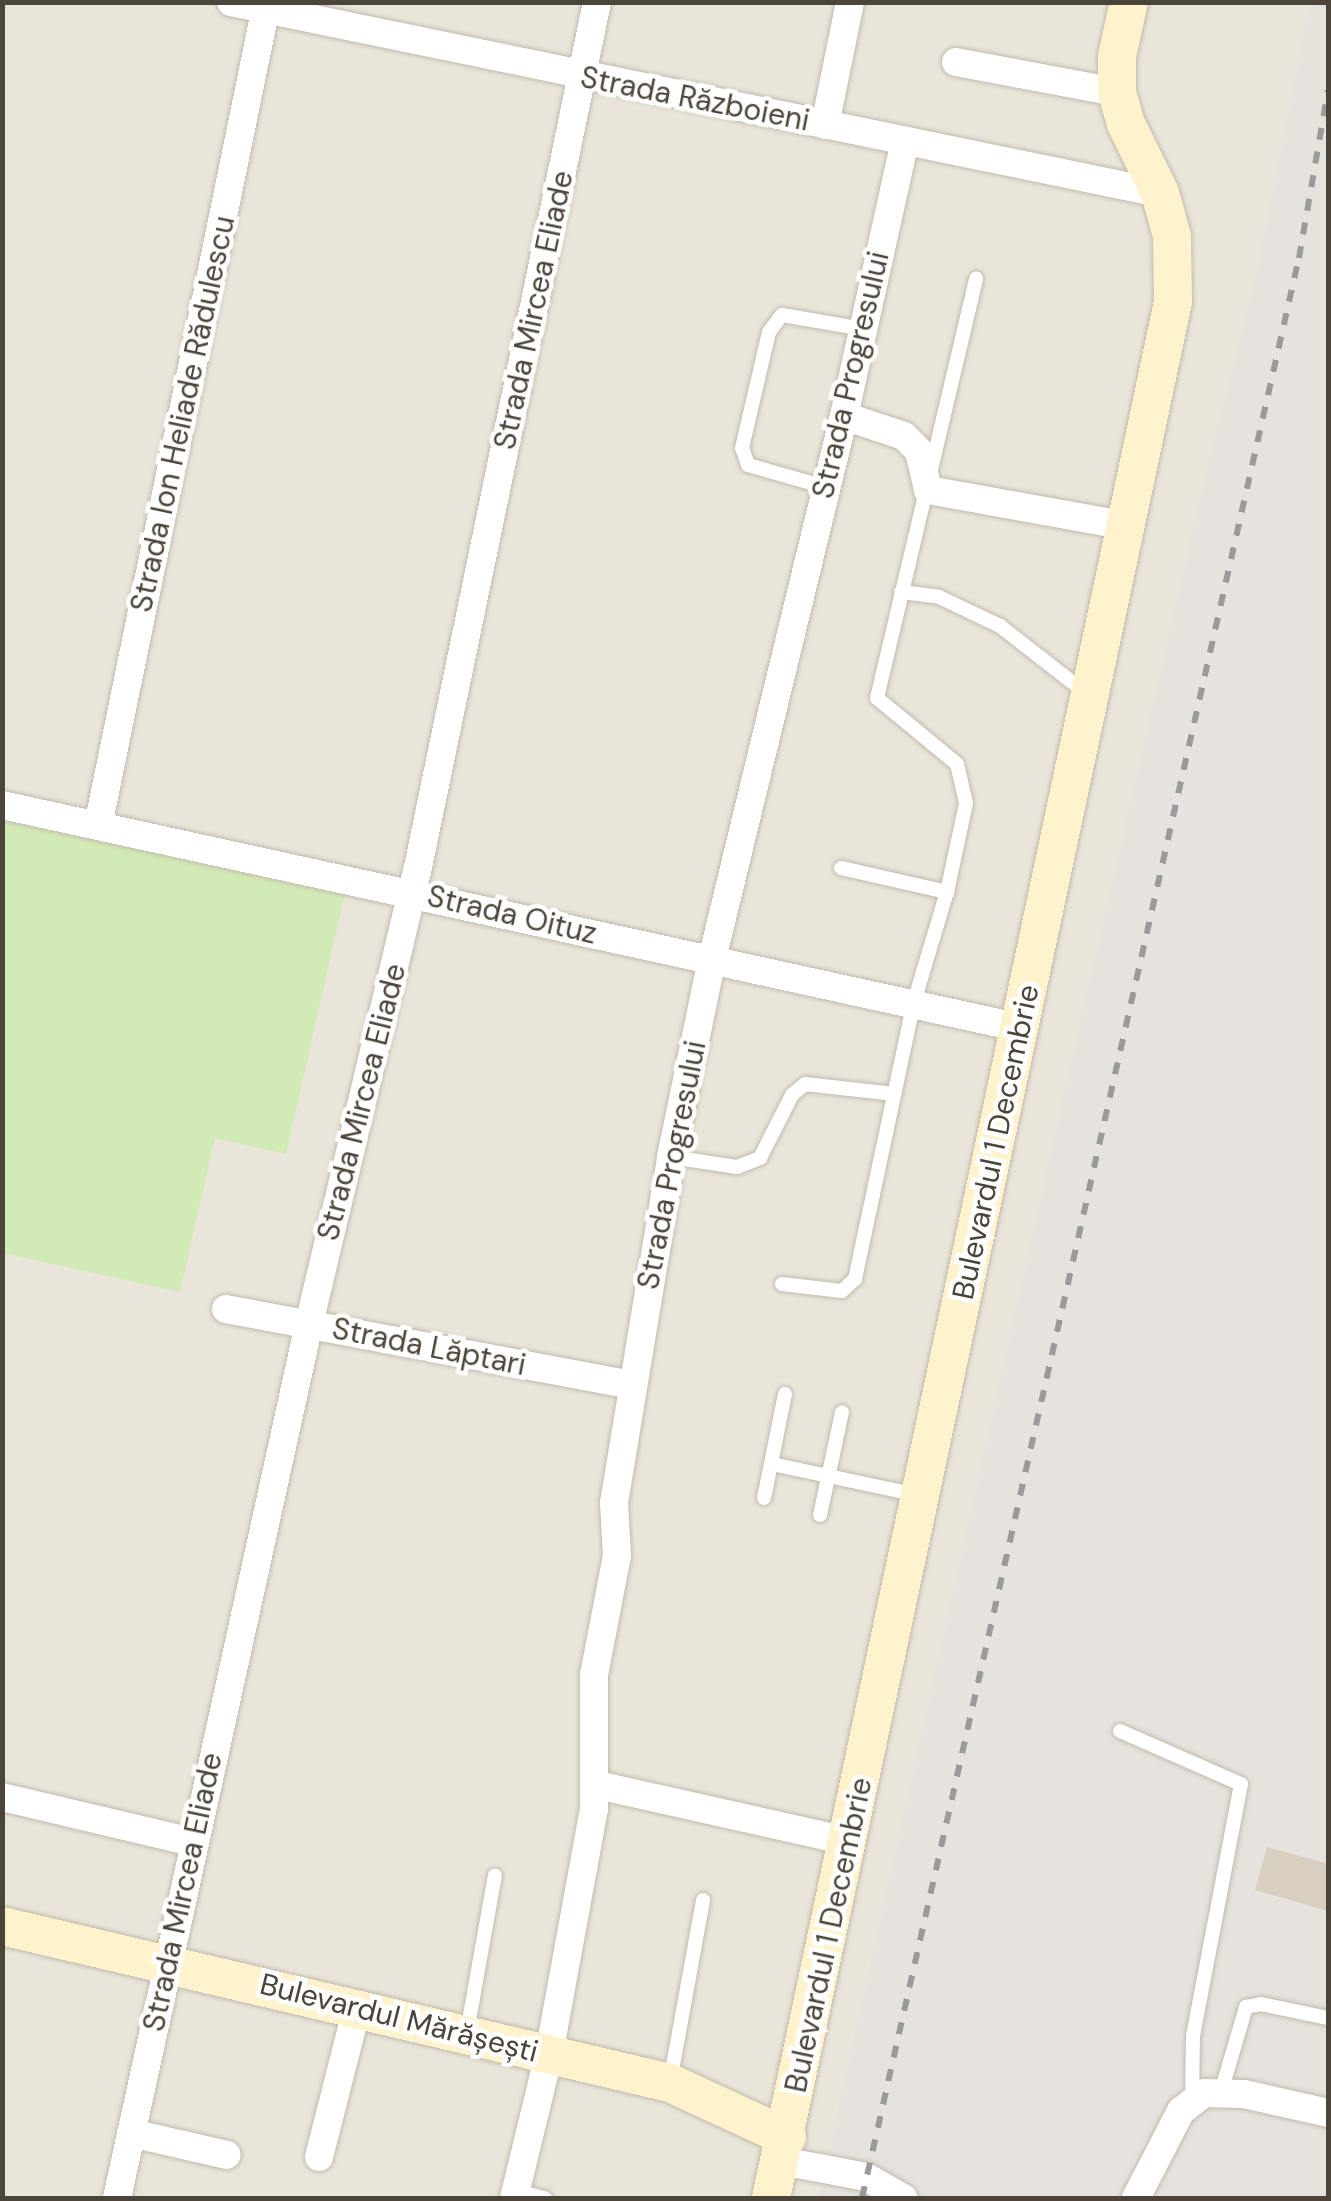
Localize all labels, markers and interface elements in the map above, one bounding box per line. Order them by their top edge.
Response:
street label: Strada Războieni [578,59,812,139]
street label: Strada Mircea Eliade [487,167,581,453]
street label: Strada Ion Heliade Rădulescu [123,213,243,615]
street label: Strada Progresului [805,248,897,502]
street label: Strada Oituz [424,878,600,952]
street label: Strada Mircea Eliade [310,960,414,1244]
street label: Bulevardul 1 Decembrie [945,981,1047,1303]
street label: Strada Progresului [630,1038,714,1292]
street label: Strada Lăptari [329,1311,529,1383]
street label: Strada Mircea Eliade [136,1749,230,2035]
street label: Bulevardul 1 Decembrie [778,1774,880,2096]
street label: Bulevardul Mărășești [256,1966,542,2070]

